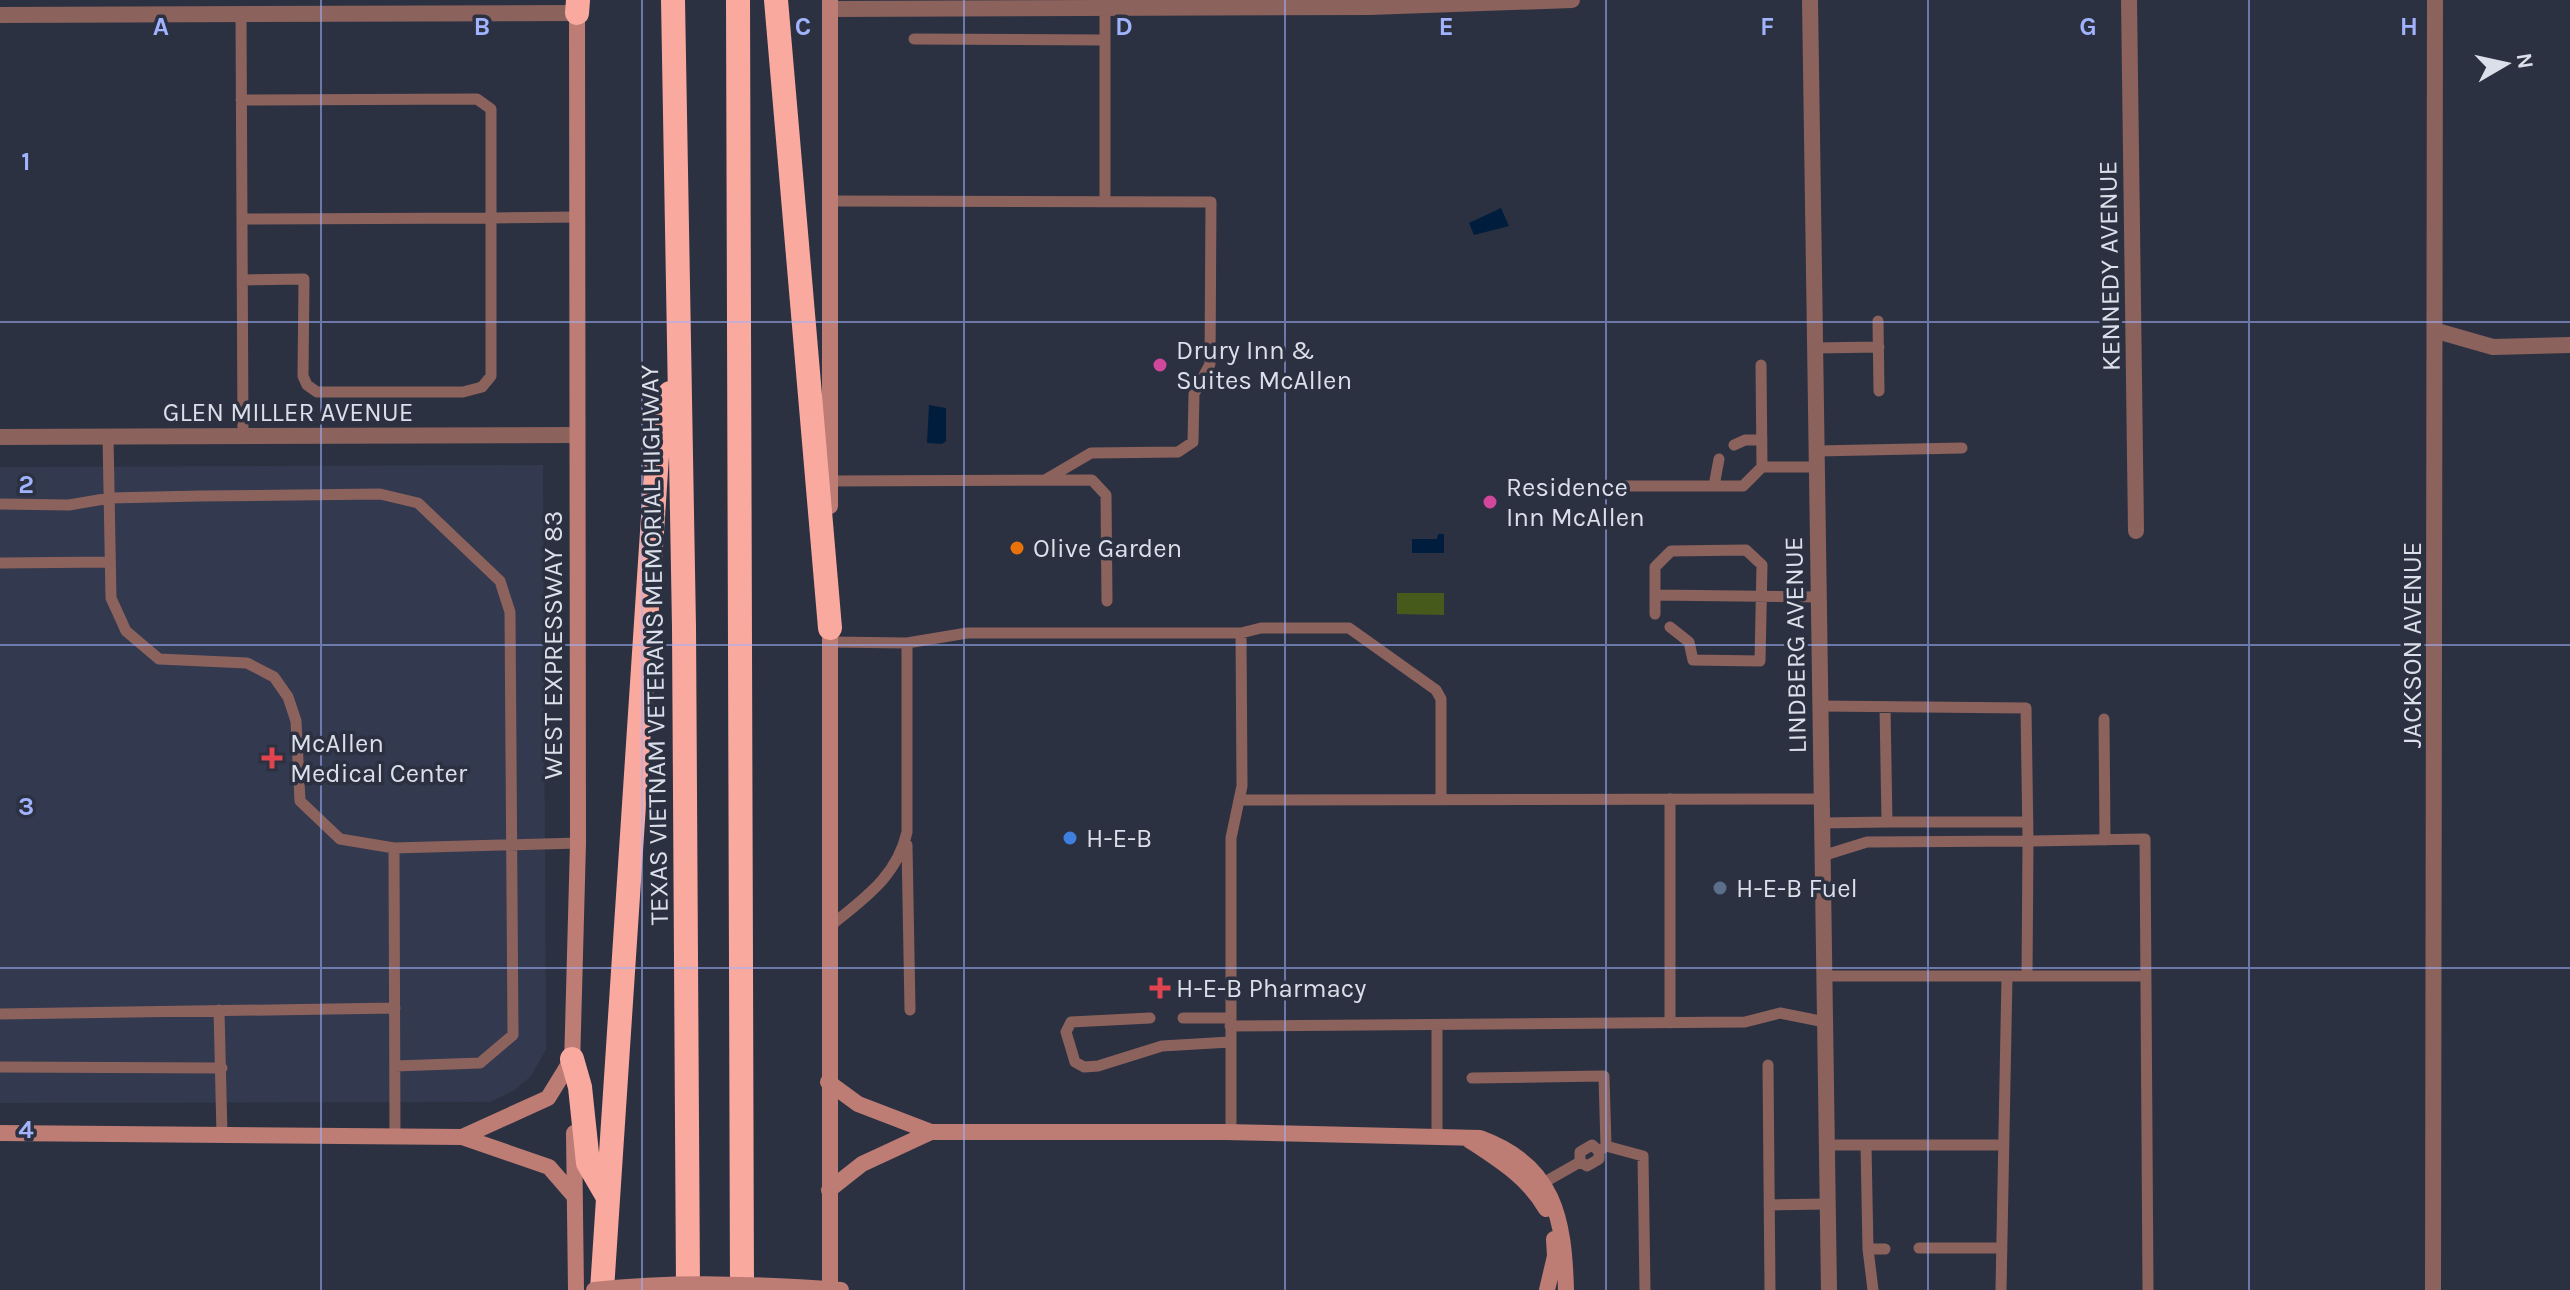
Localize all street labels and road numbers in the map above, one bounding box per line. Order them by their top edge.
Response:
street label: KENNEDY AVENUE [2092,161,2127,371]
street label: TEXAS VIETNAM VETERANS MEMORIAL HIGHWAY [634,364,675,926]
street label: GLEN MILLER AVENUE [163,397,413,428]
street label: WEST EXPRESSWAY 83 [538,511,569,779]
street label: LINDBERG AVENUE [1778,536,1813,754]
street label: JACKSON AVENUE [2397,542,2428,748]

